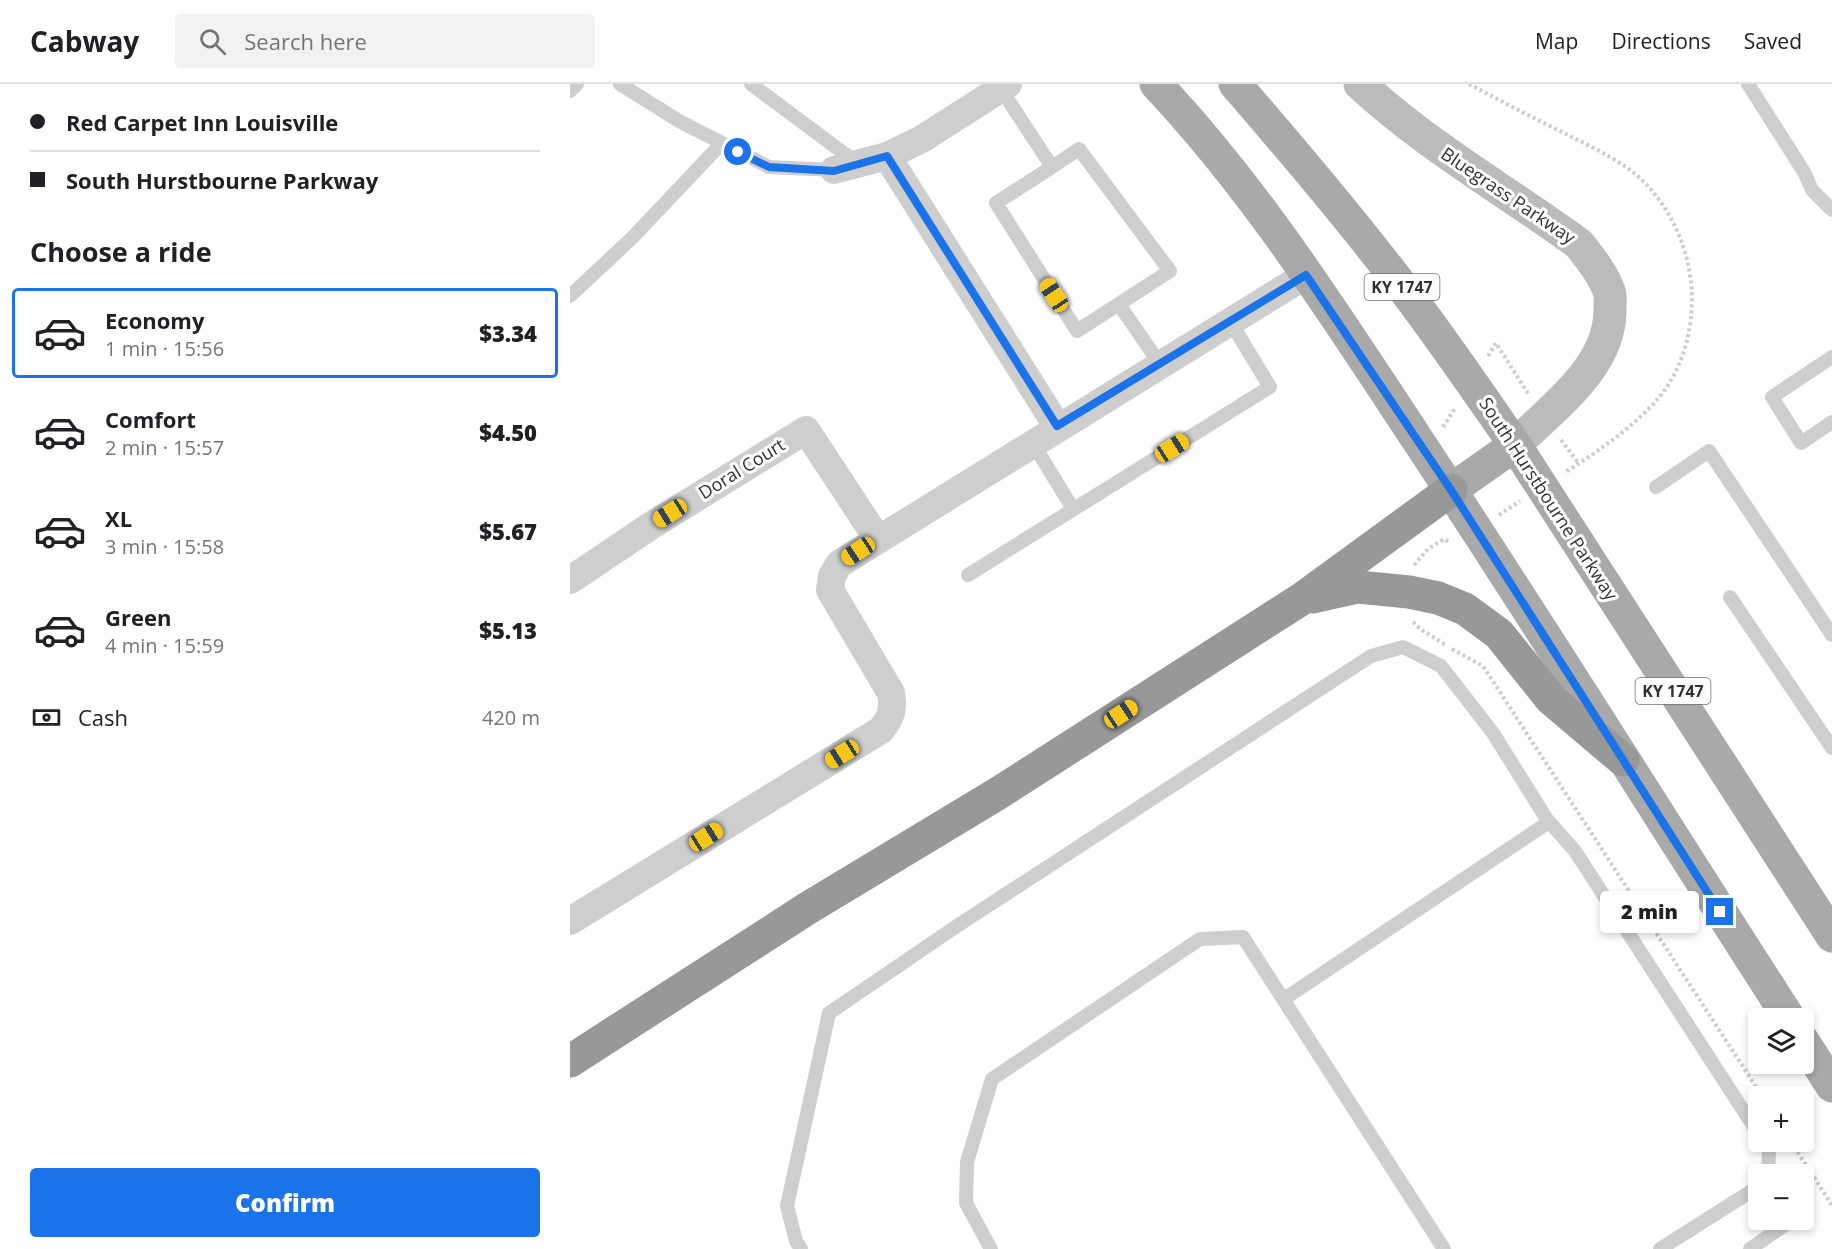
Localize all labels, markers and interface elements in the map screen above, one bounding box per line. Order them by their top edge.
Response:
search box [175,14,595,68]
text: Cabway [30,22,139,60]
icon: search [196,25,229,58]
text: Search here [244,26,367,56]
text: Map [1535,27,1578,55]
text: Directions [1611,27,1711,55]
text: Saved [1744,27,1802,55]
text: Red Carpet Inn Louisville [66,107,338,137]
route start [724,138,751,165]
street label: Bluegrass Parkway [1437,141,1581,250]
text: South Hurstbourne Parkway [66,165,378,195]
text: Choose a ride [30,233,212,270]
road number: KY 1747 [1364,274,1440,300]
car [1037,275,1071,315]
text: Economy [105,305,204,335]
icon: car [33,306,87,360]
text: $3.34 [479,318,537,348]
text: 1 min · 15:56 [105,335,224,362]
street label: South Hurstbourne Parkway [1474,392,1624,605]
text: Comfort [105,404,196,434]
icon: car [33,405,87,459]
text: $4.50 [479,417,537,447]
car [1152,431,1192,465]
street label: Doral Court [694,432,789,504]
text: 2 min · 15:57 [105,434,224,461]
car [650,496,690,530]
text: XL [105,503,132,533]
icon: car [33,504,87,558]
text: $5.67 [479,516,537,546]
text: 3 min · 15:58 [105,533,224,560]
car [838,534,878,568]
text: Green [105,602,171,632]
icon: car [33,603,87,657]
text: $5.13 [479,615,537,645]
text: 4 min · 15:59 [105,632,224,659]
road number: KY 1747 [1636,678,1710,704]
car [1101,697,1141,731]
icon: cash [30,701,63,734]
text: Cash [78,702,128,732]
text: 420 m [482,704,540,731]
car [822,737,862,771]
car [686,820,726,854]
callout: 2 min [1600,891,1699,933]
text: 2 min [1621,898,1678,925]
route end [1706,898,1733,925]
map controls [1748,1008,1814,1230]
button: layers [1748,1008,1814,1074]
button: + [1748,1086,1814,1152]
button: − [1748,1164,1814,1230]
button: Confirm [30,1168,540,1237]

